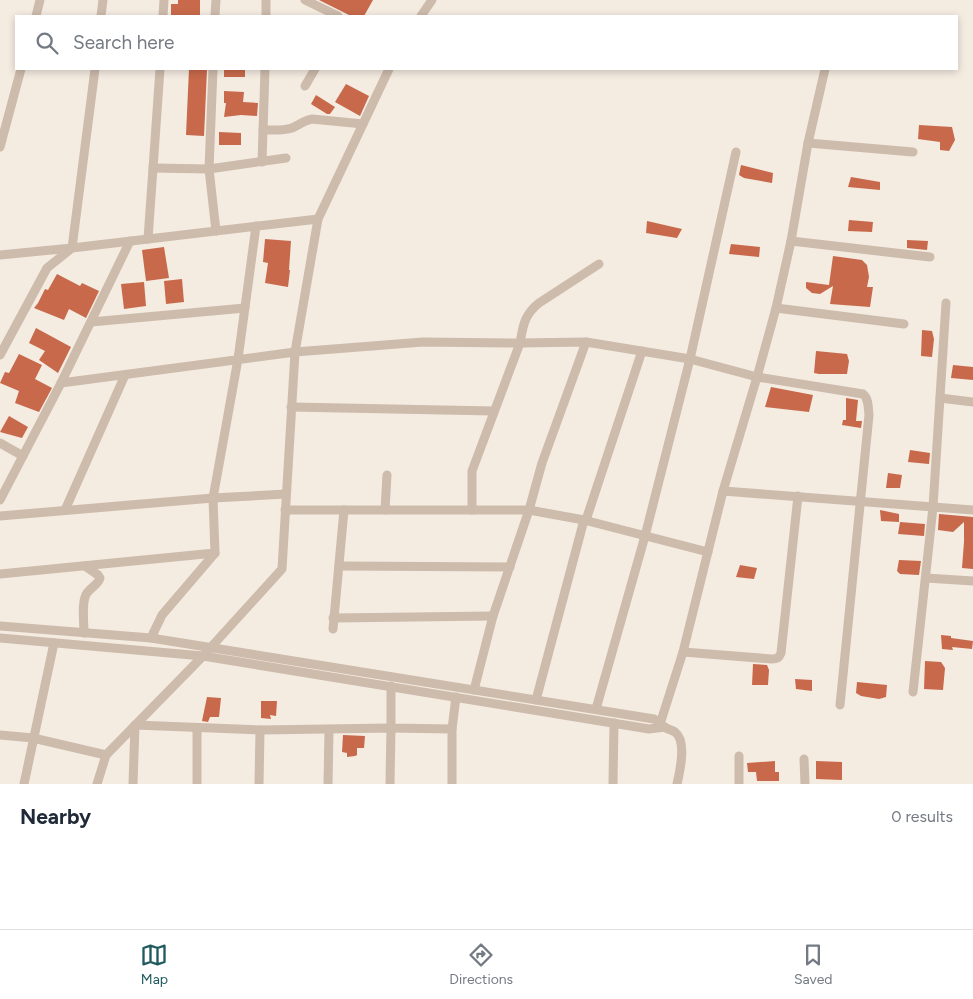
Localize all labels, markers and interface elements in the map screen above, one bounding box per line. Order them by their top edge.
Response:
search box [15,15,958,70]
icon: search [33,29,61,57]
text: Search here [73,31,175,54]
text: Nearby [20,804,91,829]
text: 0 results [891,807,953,826]
tab: Map [140,941,168,988]
tab: Directions [449,941,513,988]
tab: Saved [794,941,833,988]

